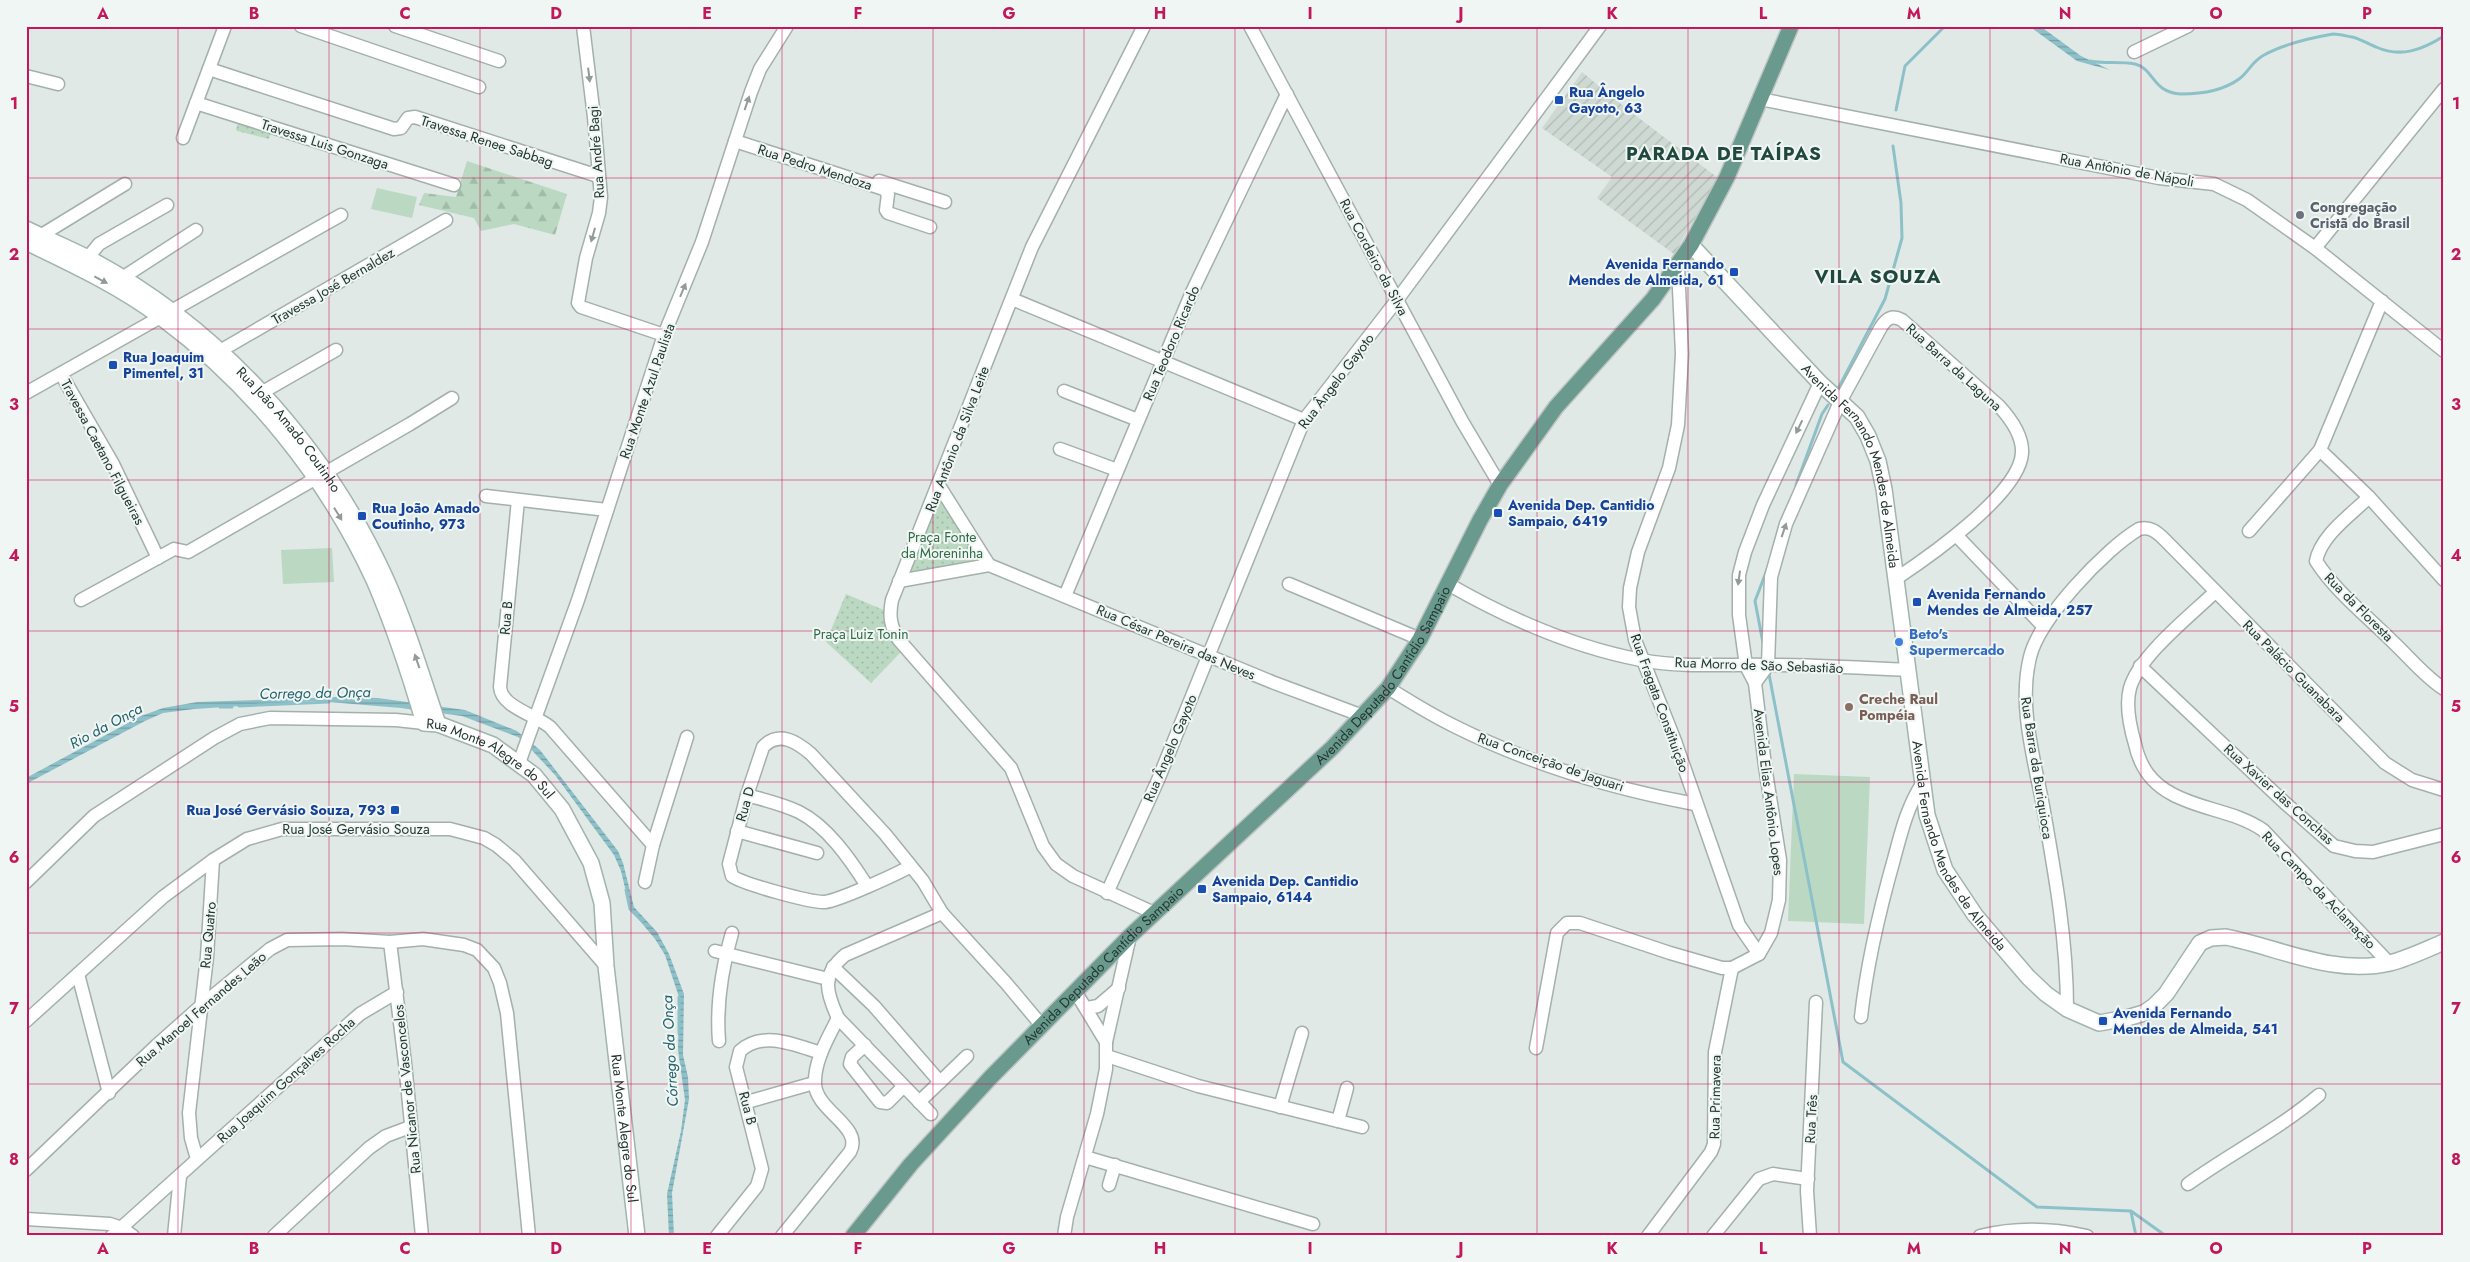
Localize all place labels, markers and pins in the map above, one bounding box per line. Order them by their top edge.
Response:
place label: Rua Ângelo Gayoto, 63 [1569,82,1645,118]
marker: Rua Ângelo Gayoto, 63 [1553,94,1565,106]
place label: Congregação Cristã do Brasil [2310,197,2410,233]
marker: Congregação Cristã do Brasil [2294,209,2306,221]
place label: Avenida Fernando Mendes de Almeida, 61 [1569,254,1724,290]
marker: Avenida Fernando Mendes de Almeida, 61 [1728,266,1740,278]
place label: Rua Joaquim Pimentel, 31 [123,347,204,383]
marker: Rua Joaquim Pimentel, 31 [107,359,119,371]
place label: Avenida Dep. Cantidio Sampaio, 6419 [1507,495,1655,531]
place label: Rua João Amado Coutinho, 973 [372,498,480,534]
marker: Avenida Dep. Cantidio Sampaio, 6419 [1492,507,1504,519]
marker: Rua João Amado Coutinho, 973 [356,510,368,522]
place label: Avenida Fernando Mendes de Almeida, 257 [1926,584,2093,620]
marker: Avenida Fernando Mendes de Almeida, 257 [1911,596,1923,608]
place label: Beto's Supermercado [1909,624,2005,660]
marker: Beto's Supermercado [1893,636,1905,648]
place label: Creche Raul Pompéia [1859,689,1938,725]
marker: Creche Raul Pompéia [1843,701,1855,713]
place label: Rua José Gervásio Souza, 793 [186,800,385,820]
marker: Rua José Gervásio Souza, 793 [389,804,401,816]
place label: Avenida Dep. Cantidio Sampaio, 6144 [1211,871,1359,907]
marker: Avenida Dep. Cantidio Sampaio, 6144 [1196,883,1208,895]
place label: Avenida Fernando Mendes de Almeida, 541 [2112,1003,2278,1039]
marker: Avenida Fernando Mendes de Almeida, 541 [2097,1015,2109,1027]

